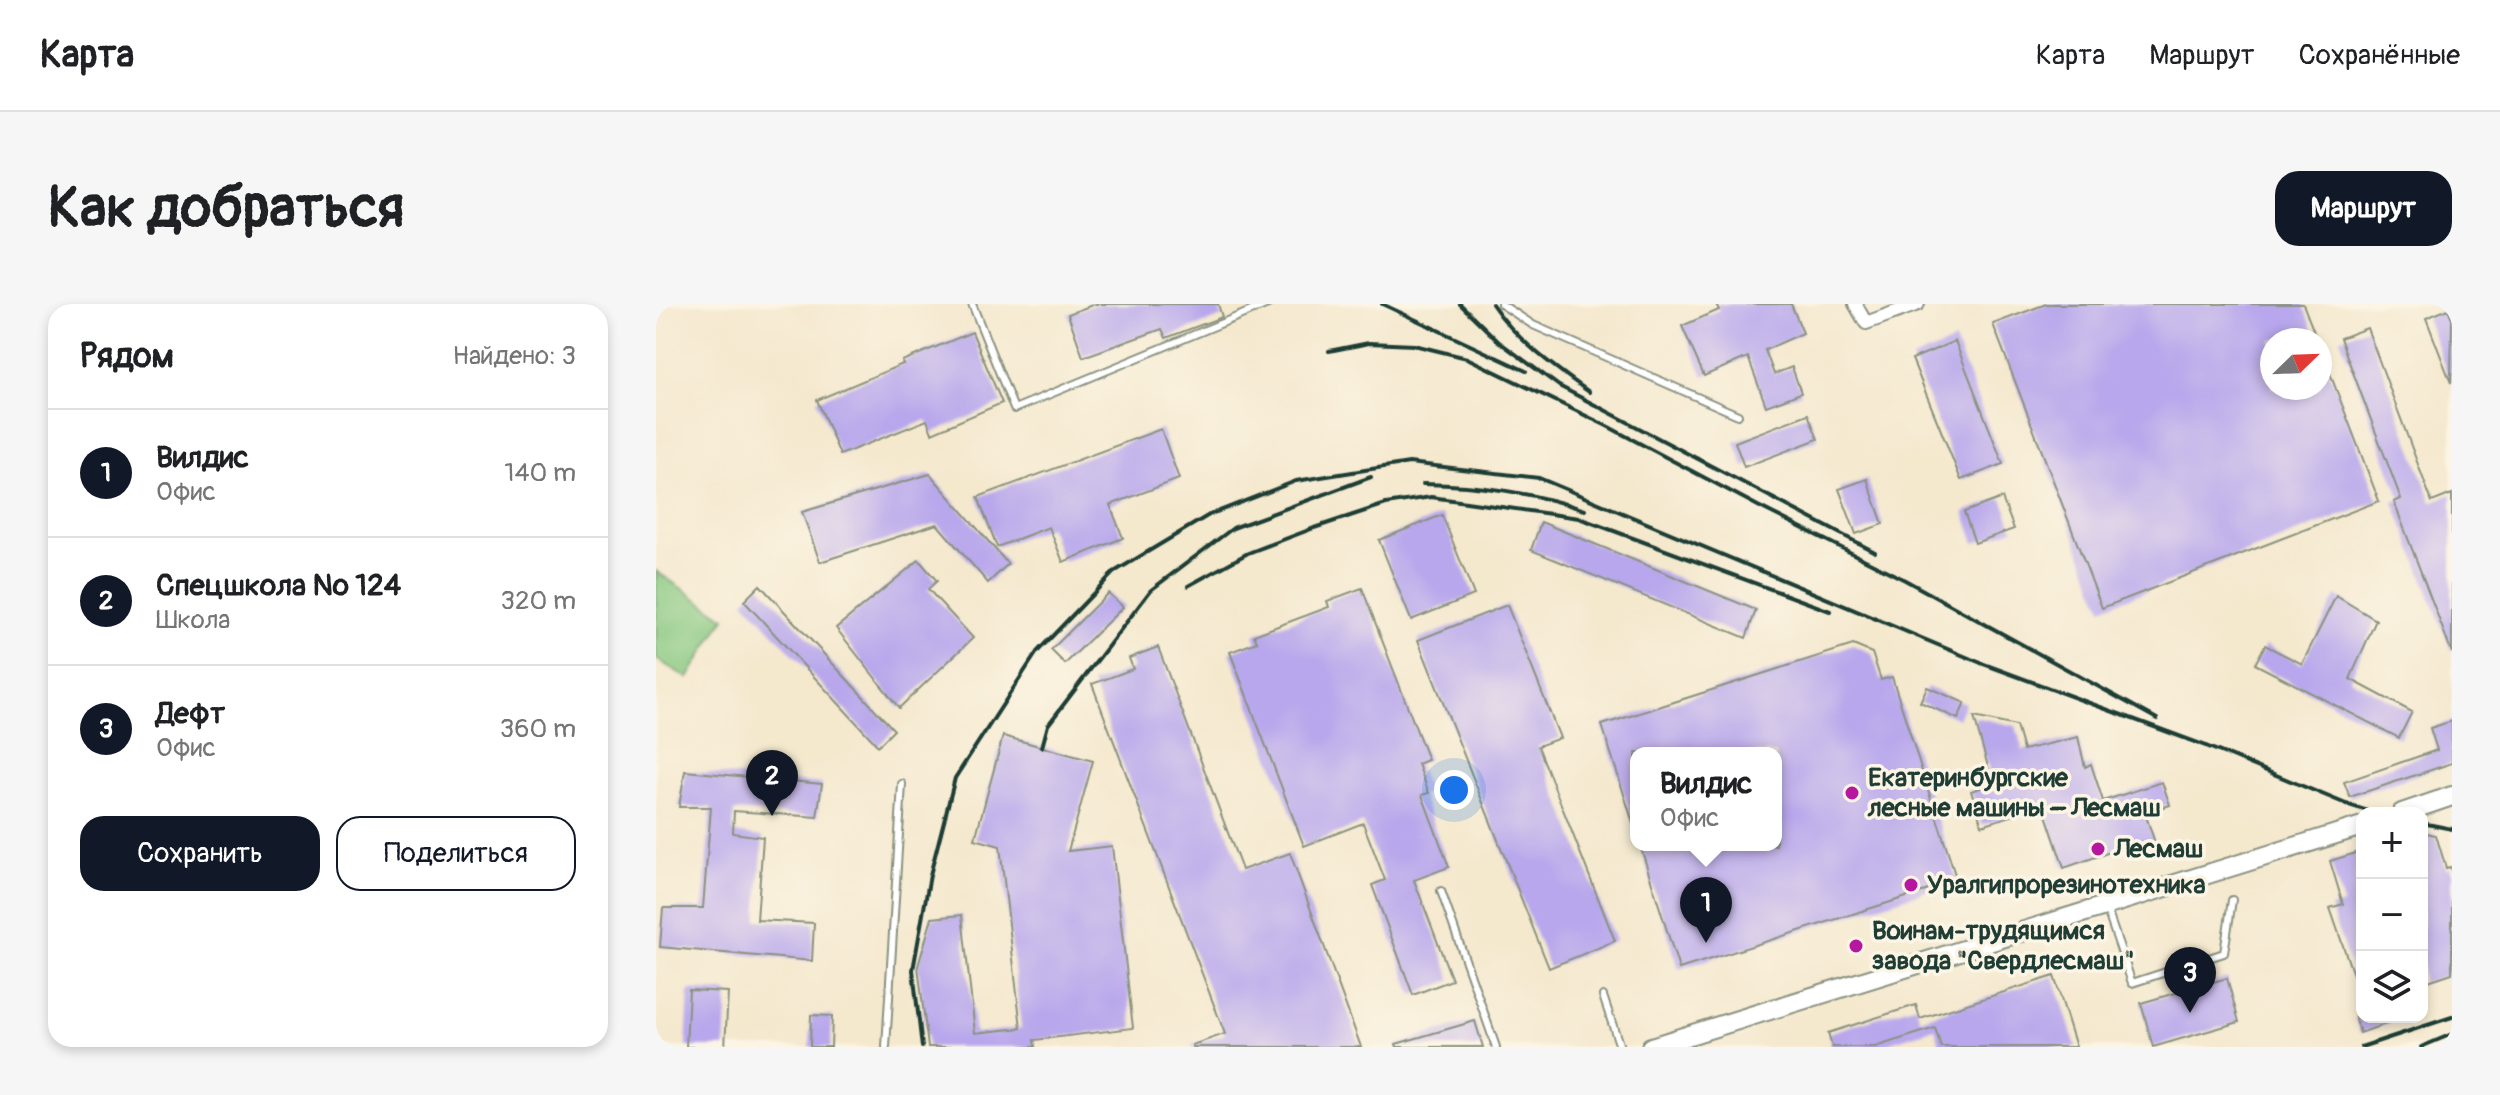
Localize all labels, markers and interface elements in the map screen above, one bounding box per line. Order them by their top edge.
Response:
text: Карта [40,31,134,79]
text: Карта [2036,38,2105,73]
text: Маршрут [2149,38,2255,73]
text: Сохранённые [2299,38,2460,73]
button: Маршрут [2275,171,2452,246]
text: Как добраться [48,174,404,243]
north arrow [2260,328,2332,400]
text: Рядом [80,335,174,378]
text: Найдено: 3 [453,340,576,372]
text: Вилдис [156,439,249,476]
text: 1 [101,457,111,489]
text: 140 m [504,457,576,489]
text: Офис [156,476,216,508]
text: Спецшкола № 124 [156,567,401,604]
text: 2 [99,585,113,617]
text: 320 m [500,585,576,617]
text: Школа [156,604,230,636]
text: Дефт [156,695,225,732]
text: 3 [99,713,113,745]
text: 360 m [500,713,576,745]
text: Офис [156,732,216,764]
popup [1630,747,1782,851]
pin: 2 [746,750,798,816]
place label: Екатеринбургские лесные машины – Лесмаш [1867,762,2161,824]
text: Вилдис [1660,765,1752,802]
your location [1434,770,1474,810]
marker: Екатеринбургские лесные машины – Лесмаш [1843,784,1861,802]
text: Офис [1660,802,1719,834]
map controls [2356,807,2428,1023]
button: + [2356,807,2428,879]
button: Сохранить [80,816,320,891]
button: Поделиться [336,816,576,891]
place label: Лесмаш [2113,833,2203,865]
marker: Лесмаш [2089,840,2107,858]
place label: Уралгипрорезинотехника [1927,869,2206,901]
marker: Уралгипрорезинотехника [1902,876,1920,894]
pin: 1 [1680,877,1732,943]
button: − [2356,879,2428,951]
place label: Воинам-трудящимся завода "Свердлесмаш" [1872,915,2135,977]
marker: Воинам-трудящимся завода "Свердлесмаш" [1847,937,1865,955]
pin: 3 [2164,947,2216,1013]
button: layers [2356,951,2428,1023]

